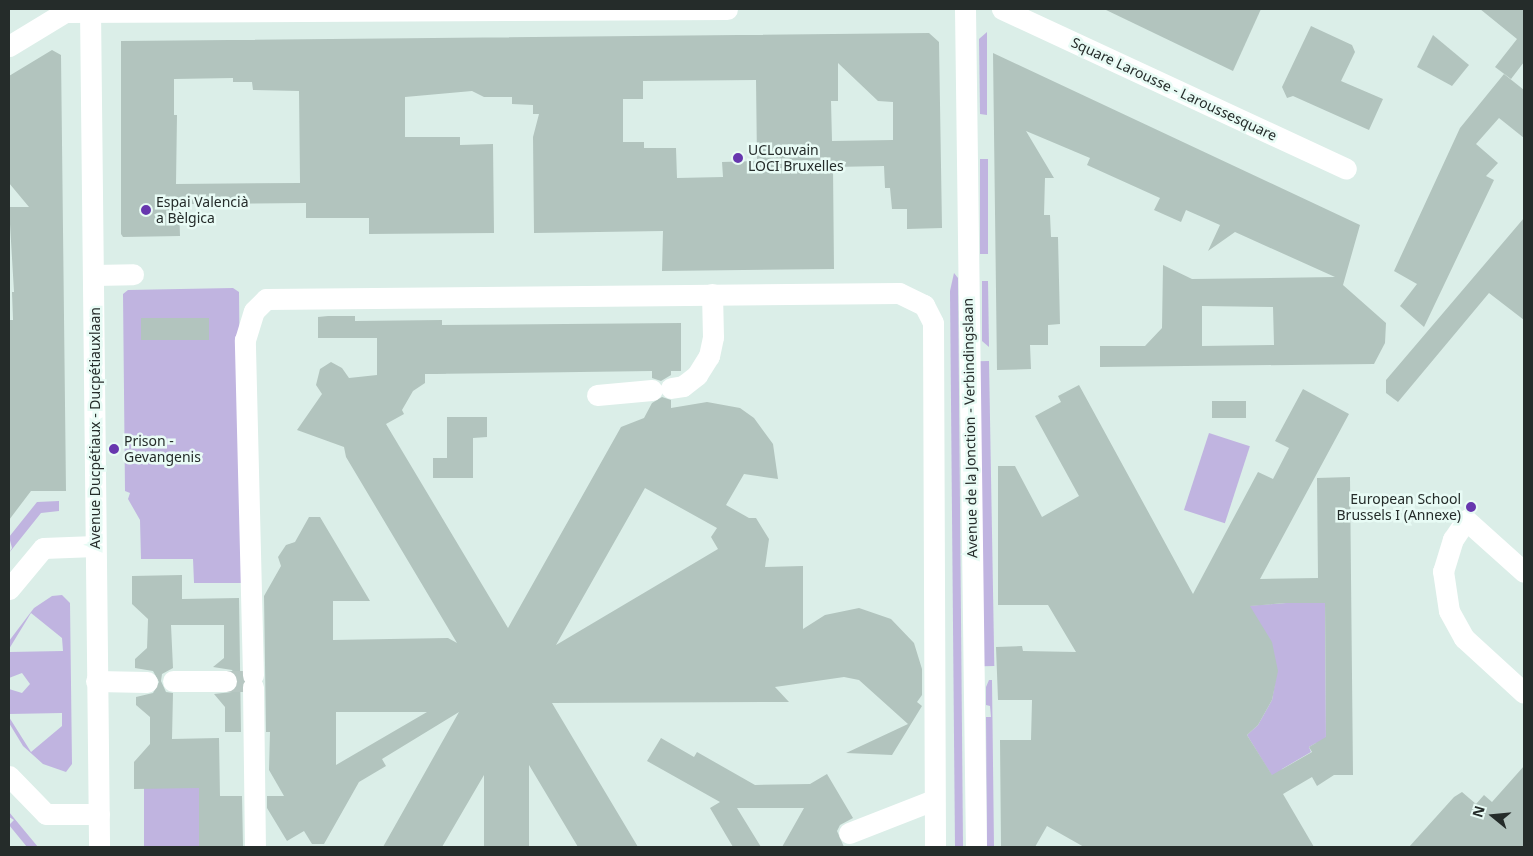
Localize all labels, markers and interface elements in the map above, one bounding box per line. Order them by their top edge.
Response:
street label: Square Larousse - Laroussesquare [1068,34,1280,144]
place label: UCLouvain LOCI Bruxelles [748,142,844,174]
marker: UCLouvain LOCI Bruxelles [732,152,744,164]
place label: Espai Valencià a Bèlgica [156,194,249,226]
marker: Espai Valencià a Bèlgica [140,204,152,216]
street label: Avenue de la Jonction - Verbindingslaan [959,298,981,558]
street label: Avenue Ducpétiaux - Ducpétiauxlaan [87,307,103,549]
place label: Prison - Gevangenis [124,433,201,466]
marker: Prison - Gevangenis [108,443,120,455]
place label: European School Brussels I (Annexe) [1337,491,1461,524]
marker: European School Brussels I (Annexe) [1465,501,1477,513]
north arrow [1468,791,1518,841]
text: N [1467,803,1489,820]

